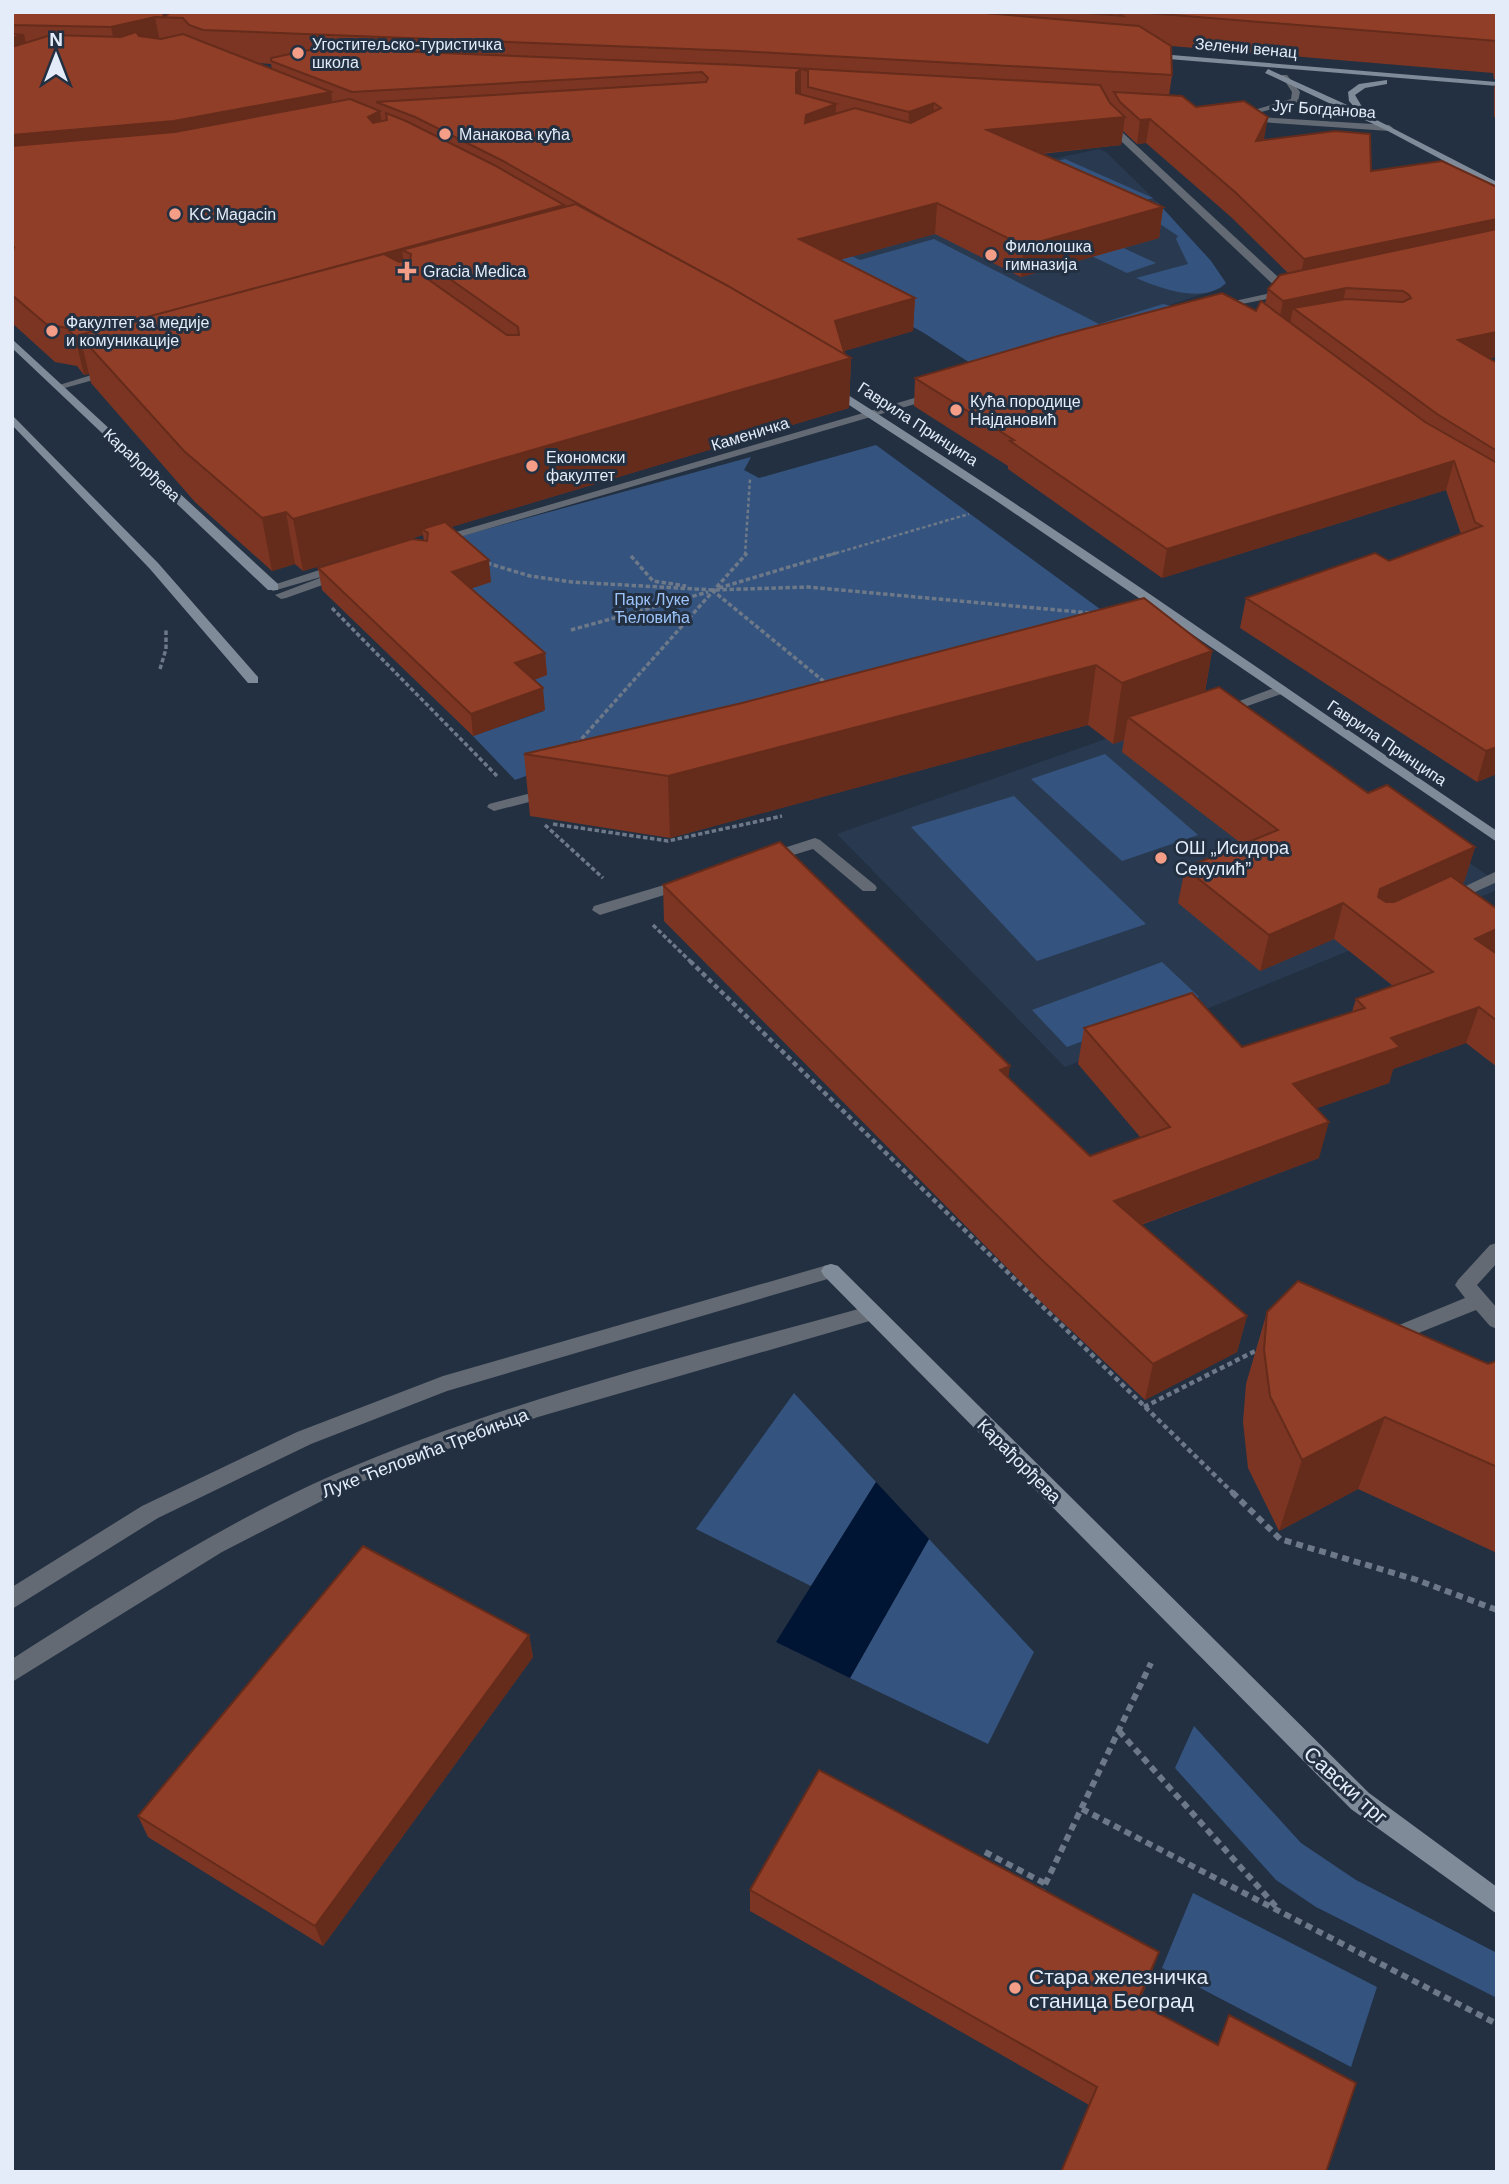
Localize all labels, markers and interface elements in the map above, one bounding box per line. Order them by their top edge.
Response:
north arrow [21,21,91,91]
text: N [49,29,63,50]
street label: Зелени венац [1194,35,1298,61]
place label: Угоститељско-туристичка школа [312,36,502,71]
marker: Угоститељско-туристичка школа [290,45,306,61]
street label: Југ Богданова [1272,97,1377,121]
marker: Манакова кућа [437,126,453,142]
place label: Манакова кућа [459,126,570,143]
marker: KC Magacin [167,206,183,222]
place label: KC Magacin [189,206,276,223]
place label: Филолошка гимназија [1005,238,1092,273]
marker: Филолошка гимназија [983,247,999,263]
marker: Gracia Medica [397,261,417,281]
place label: Gracia Medica [423,263,526,280]
place label: Факултет за медије и комуникације [66,314,210,349]
marker: Факултет за медије и комуникације [44,323,60,339]
street label: Гаврила Принципа [855,379,981,469]
place label: Кућа породице Најдановић [970,393,1081,428]
marker: Кућа породице Најдановић [948,402,964,418]
street label: Каменичка [709,414,791,454]
street label: Карађорђева [100,425,184,505]
place label: Економски факултет [546,449,625,484]
marker: Економски факултет [524,458,540,474]
park label: Парк Луке Ћеловића [614,591,690,626]
street label: Гаврила Принципа [1324,697,1450,789]
place label: ОШ „Исидора Секулић” [1175,838,1290,879]
marker: ОШ „Исидора Секулић” [1153,850,1169,866]
street label: Луке Ћеловића Требињца [319,1404,532,1502]
street label: Карађорђева [973,1415,1066,1508]
street label: Савски трг [1300,1742,1393,1829]
place label: Стара железничка станица Београд [1029,1965,1208,2012]
marker: Стара железничка станица Београд [1007,1980,1023,1996]

